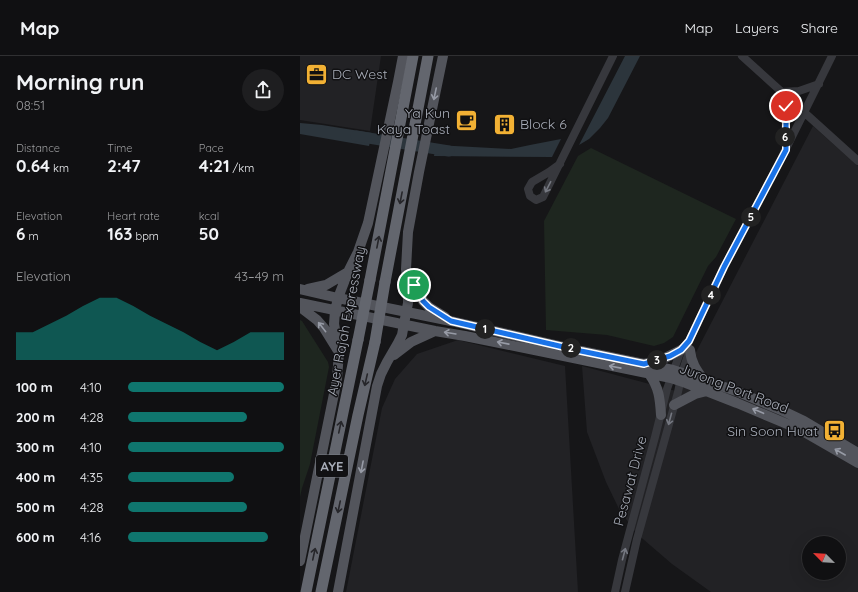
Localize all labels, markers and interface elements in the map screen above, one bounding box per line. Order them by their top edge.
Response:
text: Map [20,16,59,40]
text: Map [684,19,713,37]
text: Layers [735,19,779,37]
text: Share [801,19,838,37]
office icon: DC West [304,61,330,87]
place label: DC West [332,65,388,83]
text: Morning run [16,68,144,96]
button: share [242,69,284,111]
one-way arrow [431,87,439,100]
pin [769,89,803,123]
icon: check [775,95,797,117]
text: 08:51 [16,97,45,113]
place label: Ya Kun Kaya Toast [377,104,450,138]
cafe icon: Ya Kun Kaya Toast [453,108,479,134]
building icon: Block 6 [492,111,518,137]
place label: Block 6 [520,115,567,133]
pin: 6 [775,127,795,147]
text: 6 [782,130,788,144]
text: Distance [16,141,60,155]
text: Time [107,141,133,155]
text: Pace [199,141,224,155]
text: 0.64 [16,155,50,176]
text: 2:47 [107,155,140,176]
text: 4:21 [199,155,230,176]
text: km [50,161,69,175]
text: /km [230,161,254,175]
one-way arrow [544,180,551,192]
one-way arrow [397,191,405,204]
pin: 5 [741,207,761,227]
text: Elevation [16,209,62,223]
text: Heart rate [107,209,160,223]
text: kcal [199,209,219,223]
text: 5 [748,210,754,224]
text: 6 [16,223,25,244]
text: 163 [107,223,132,244]
text: 50 [199,223,219,244]
text: m [25,229,38,243]
text: bpm [132,229,159,243]
one-way arrow [374,236,382,249]
street label: Ayer Rajah Expressway [323,245,369,397]
text: Elevation [16,268,71,284]
text: 43–49 m [234,268,284,284]
pin [397,268,431,302]
icon: arrive [403,274,425,296]
pin: 4 [701,285,721,305]
text: 4 [708,288,714,302]
pin: 1 [475,319,495,339]
one-way arrow [318,322,327,333]
text: 1 [483,322,487,336]
one-way arrow [444,329,457,337]
pin: 2 [561,338,581,358]
one-way arrow [497,339,510,347]
text: 2 [568,341,574,355]
pin: 3 [647,350,667,370]
text: 3 [654,353,660,367]
street label: Jurong Port Road [677,359,791,417]
one-way arrow [609,362,622,370]
one-way arrow [362,373,370,386]
text: 100 m [16,379,53,395]
text: 4:10 [80,379,102,395]
one-way arrow [752,407,764,415]
text: 200 m [16,409,55,425]
text: 4:28 [80,409,104,425]
one-way arrow [666,412,673,425]
bus stop icon: Sin Soon Huat [821,418,847,444]
one-way arrow [337,420,345,433]
place label: Sin Soon Huat [727,422,818,440]
street label: Pesawat Drive [609,434,651,528]
text: 300 m [16,439,55,455]
text: 4:10 [80,439,102,455]
one-way arrow [834,448,846,456]
road number: AYE [316,455,348,477]
one-way arrow [358,460,366,473]
text: 400 m [16,469,55,485]
text: 4:35 [80,469,103,485]
text: 500 m [16,499,55,515]
text: 4:28 [80,499,104,515]
one-way arrow [334,500,342,513]
text: 600 m [16,529,55,545]
text: 4:16 [80,529,101,545]
north arrow [802,536,846,580]
map controls [802,536,846,580]
one-way arrow [310,548,318,561]
one-way arrow [621,548,628,561]

